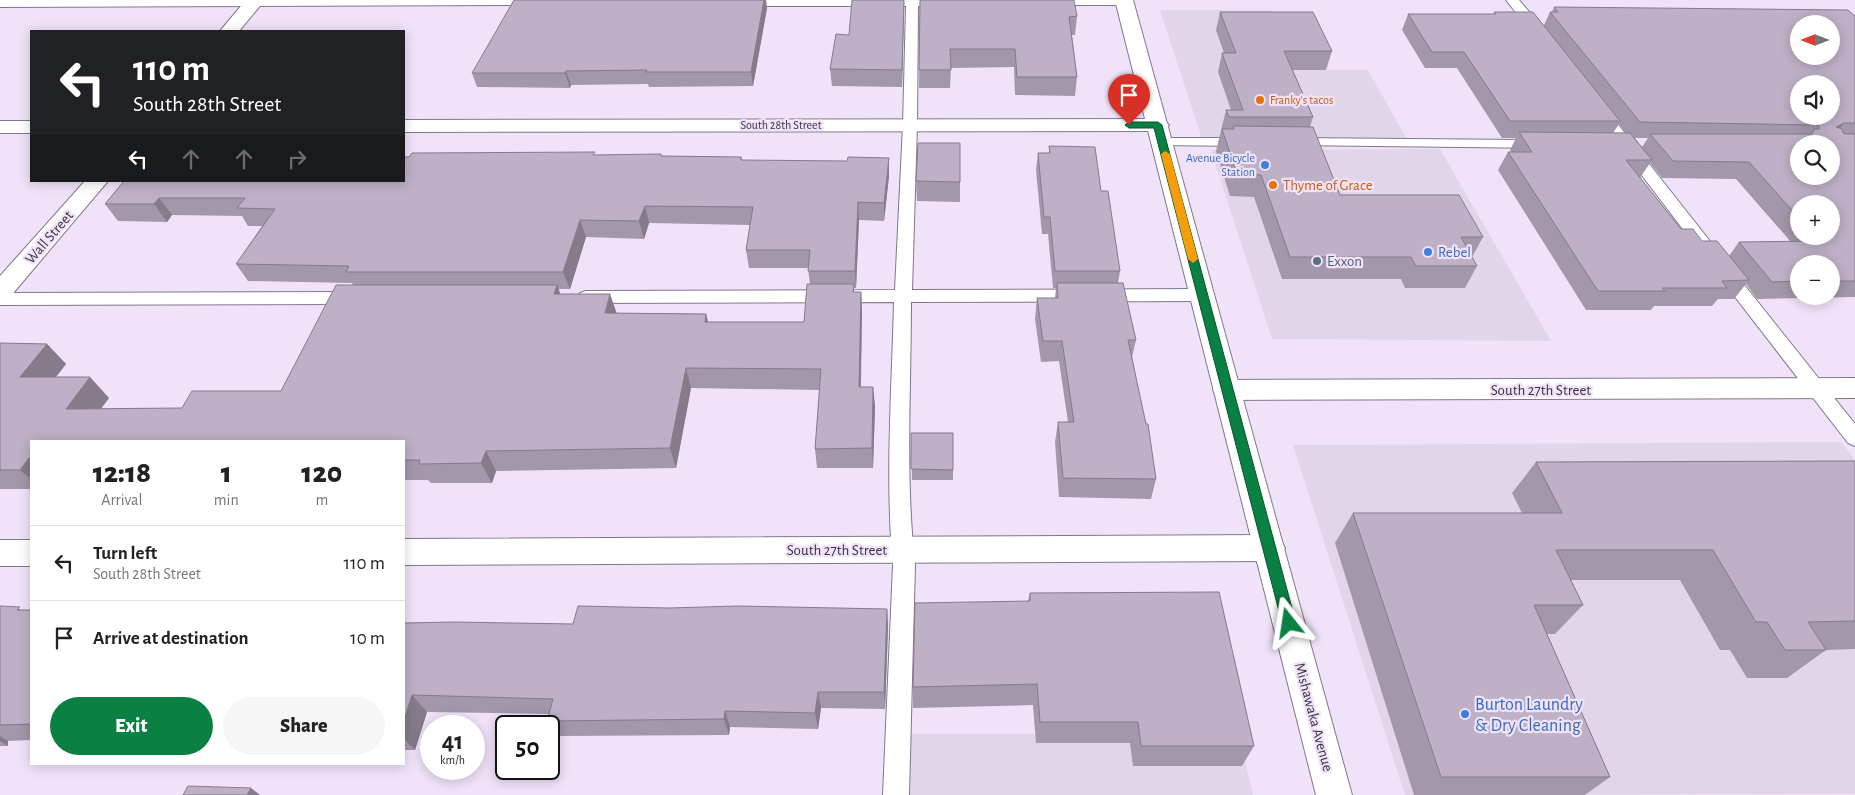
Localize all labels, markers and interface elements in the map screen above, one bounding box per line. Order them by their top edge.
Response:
north arrow [1790,15,1840,65]
map controls [1790,15,1840,305]
icon: left [50,50,115,115]
text: 110 m [133,52,210,87]
pin [1108,74,1150,125]
button: sound [1790,75,1840,125]
icon: arrive [1115,81,1143,109]
text: South 28th Street [133,93,281,115]
marker: Franky's tacos [1254,94,1266,106]
place label: Franky's tacos [1270,94,1333,107]
street label: South 28th Street [741,119,822,131]
button: search [1790,135,1840,185]
icon: left [124,145,152,173]
icon: ahead [177,145,205,173]
icon: ahead [230,145,258,173]
icon: right [283,145,311,173]
place label: Avenue Bicycle Station [1186,152,1255,178]
marker: Avenue Bicycle Station [1259,159,1271,171]
place label: Thyme of Grace [1283,178,1373,193]
marker: Thyme of Grace [1267,179,1279,191]
button: + [1790,195,1840,245]
street label: Wall Street [22,208,76,267]
place label: Rebel [1438,245,1471,260]
marker: Rebel [1422,246,1434,258]
place label: Exxon [1327,254,1362,269]
marker: Exxon [1311,255,1323,267]
button: − [1790,255,1840,305]
street label: South 27th Street [1491,383,1591,398]
text: 12:18 [93,458,151,488]
text: 1 [221,458,232,488]
text: 120 [301,458,342,488]
text: Arrival [101,492,142,508]
text: min [214,492,239,508]
text: m [315,492,328,508]
street label: South 27th Street [787,543,887,558]
text: Turn left [93,544,157,563]
icon: left [50,549,78,577]
text: 110 m [344,554,385,573]
text: South 28th Street [93,566,201,582]
position arrow [1262,596,1314,648]
icon: arrive [50,624,78,652]
text: Arrive at destination [93,629,249,648]
text: 10 m [350,629,385,648]
street label: Mishawaka Avenue [1292,661,1335,773]
place label: Burton Laundry & Dry Cleaning [1475,696,1583,735]
button: Exit [50,697,213,755]
button: Share [223,697,385,755]
marker: Burton Laundry & Dry Cleaning [1459,708,1471,720]
speed limit sign: 50 [495,715,560,780]
text: 41 [442,729,463,754]
text: km/h [440,754,465,766]

